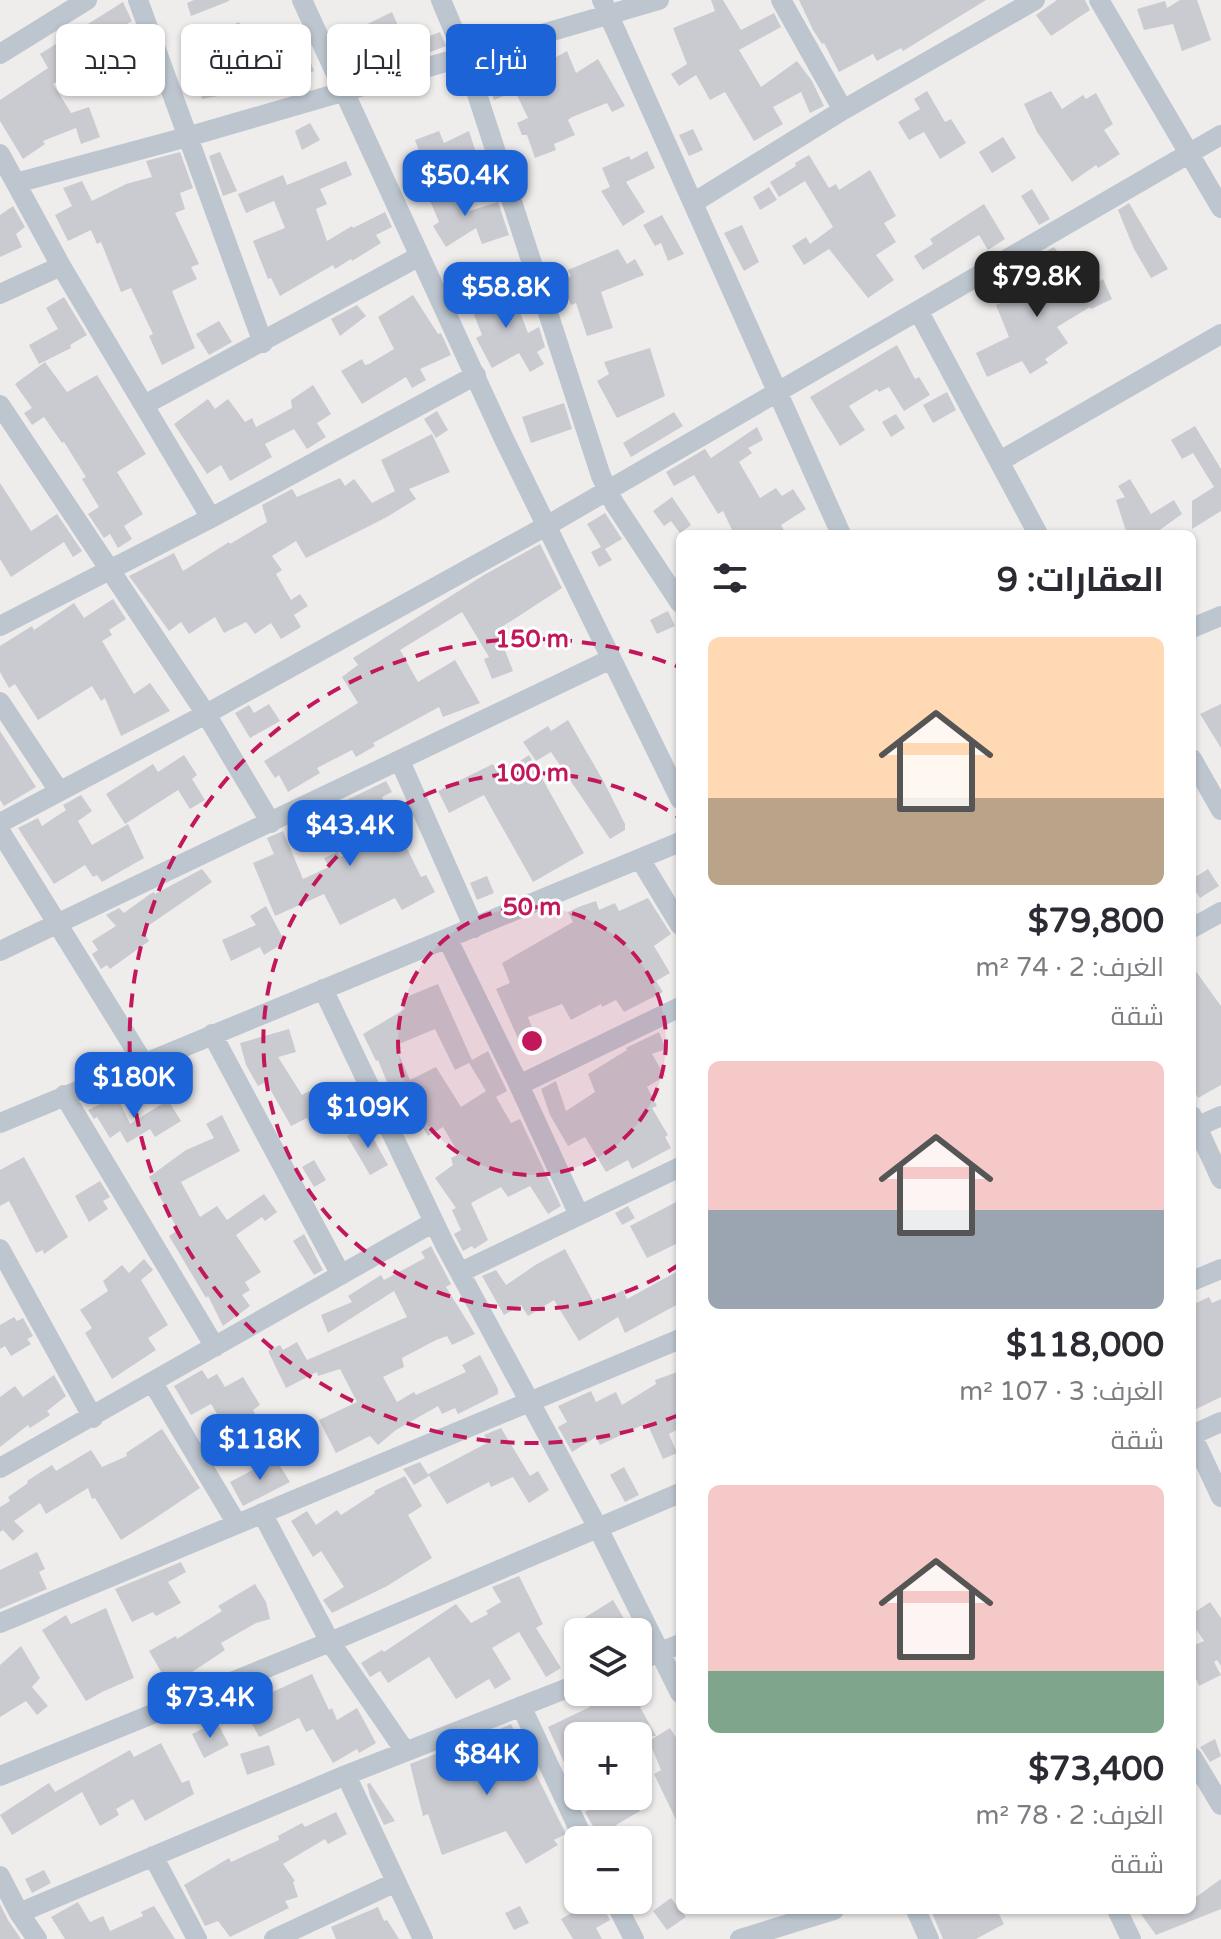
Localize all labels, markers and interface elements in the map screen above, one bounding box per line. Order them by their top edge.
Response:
chip: جديد [56,24,165,96]
chip: تصفية [181,24,311,96]
chip: إيجار [327,24,430,96]
chip: شراء [446,24,556,96]
pin: $50.4K [400,150,530,218]
text: $50.4K [421,160,509,191]
pin: $79.8K [972,251,1102,319]
text: $79.8K [992,261,1082,292]
pin: $58.8K [441,262,571,330]
text: $58.8K [461,272,551,303]
icon: filters [708,556,752,600]
text: العقارات: 9 [997,560,1164,601]
text: 150 m [495,625,569,654]
icon: home [864,689,1008,833]
text: 100 m [495,759,569,788]
pin: $43.4K [285,800,415,868]
text: $43.4K [306,810,394,841]
text: 50 m [503,893,561,922]
text: $79,800 [1028,901,1164,942]
text: الغرف: 2 · 74 m² [976,952,1164,983]
text: شقة [1111,1001,1164,1032]
centre of rings [518,1027,546,1055]
pin: $180K [78,1052,190,1120]
text: $180K [93,1062,175,1093]
pin: $109K [312,1082,424,1150]
text: $109K [327,1092,409,1123]
icon: home [864,1113,1008,1257]
text: $118,000 [1006,1325,1164,1366]
text: الغرف: 3 · 107 m² [959,1376,1164,1407]
pin: $118K [204,1414,316,1482]
text: $118K [219,1424,301,1455]
text: شقة [1111,1425,1164,1456]
icon: home [864,1537,1008,1681]
map controls [564,1618,652,1914]
button: layers [564,1618,652,1706]
pin: $73.4K [145,1672,275,1740]
text: $73.4K [166,1682,254,1713]
button: + [564,1722,652,1810]
pin: $84K [440,1729,534,1797]
text: $84K [454,1739,520,1770]
text: $73,400 [1028,1749,1164,1790]
text: الغرف: 2 · 78 m² [976,1800,1164,1831]
button: − [564,1826,652,1914]
text: شقة [1111,1849,1164,1880]

